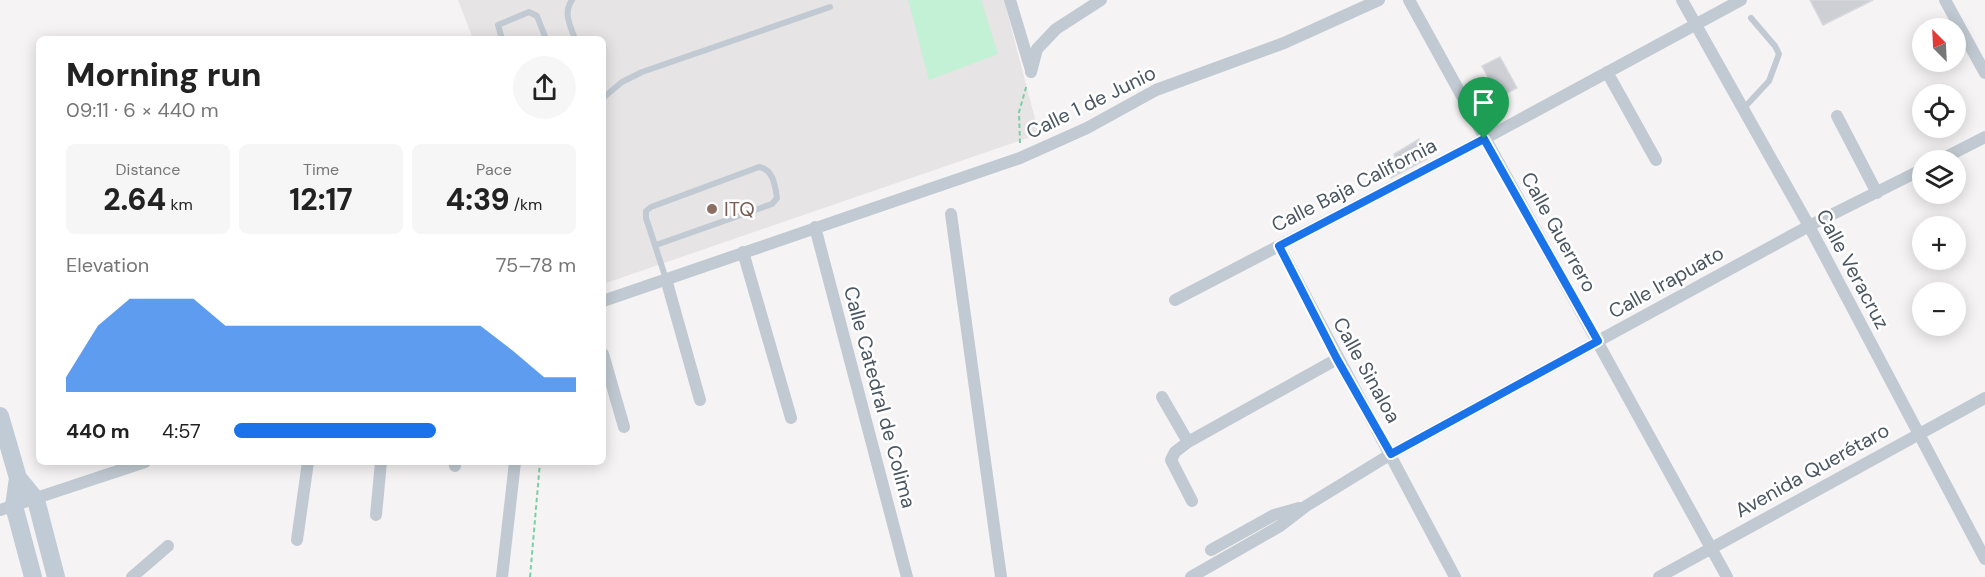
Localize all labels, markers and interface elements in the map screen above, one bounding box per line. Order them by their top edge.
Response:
north arrow [1912,18,1966,72]
map controls [1912,18,1966,336]
text: Morning run [66,53,261,96]
button: share [513,56,576,119]
street label: Calle 1 de Junio [1022,59,1160,145]
pin [1458,77,1509,139]
button: locate [1912,84,1966,138]
icon: arrive [1467,86,1500,119]
text: 09:11 · 6 × 440 m [66,97,219,123]
street label: Calle Baja California [1267,132,1441,238]
button: layers [1912,150,1966,204]
text: Distance [116,159,180,180]
text: Time [303,159,339,180]
text: Pace [476,159,512,180]
street label: Calle Guerrero [1515,167,1603,297]
text: 2.64 [103,180,166,219]
text: 12:17 [289,180,353,219]
text: 4:39 [446,180,510,219]
text: km [166,194,193,215]
text: /km [510,194,542,215]
place label: ITQ [724,196,755,222]
marker: ITQ [705,202,719,216]
street label: Calle Veracruz [1811,205,1895,333]
button: + [1912,216,1966,270]
street label: Calle Irapuato [1604,240,1728,324]
text: Elevation [66,252,149,278]
text: 75–78 m [496,252,576,278]
button: − [1912,282,1966,336]
street label: Calle Catedral de Colima [838,283,922,511]
street label: Calle Sinaloa [1327,313,1407,427]
street label: Avenida Querétaro [1730,417,1894,523]
text: 440 m [66,418,130,444]
text: 4:57 [162,418,201,444]

